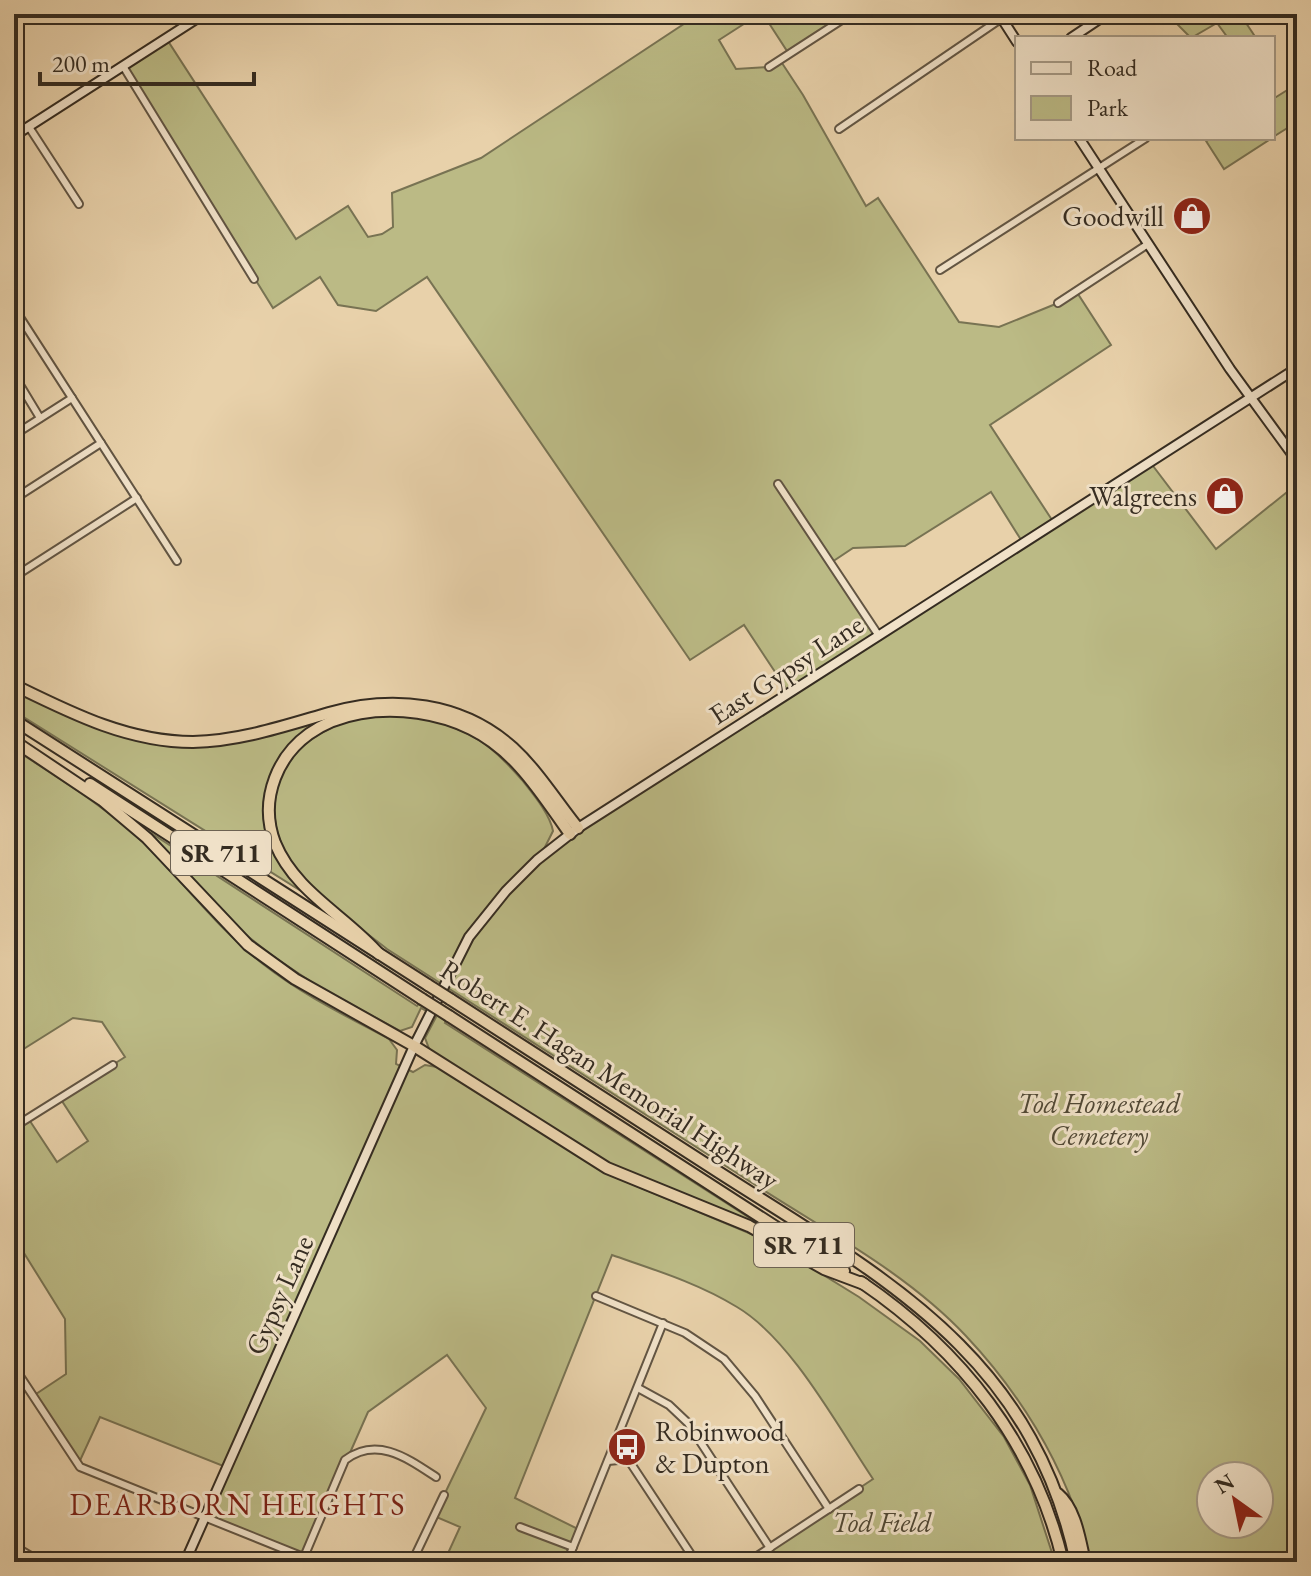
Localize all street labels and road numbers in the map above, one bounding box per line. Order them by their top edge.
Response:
street label: East Gypsy Lane [702,606,870,732]
road number: SR 711 [171,831,271,875]
street label: Robert E. Hagan Memorial Highway [434,951,787,1198]
road number: SR 711 [754,1223,854,1267]
street label: Gypsy Lane [237,1230,321,1360]

